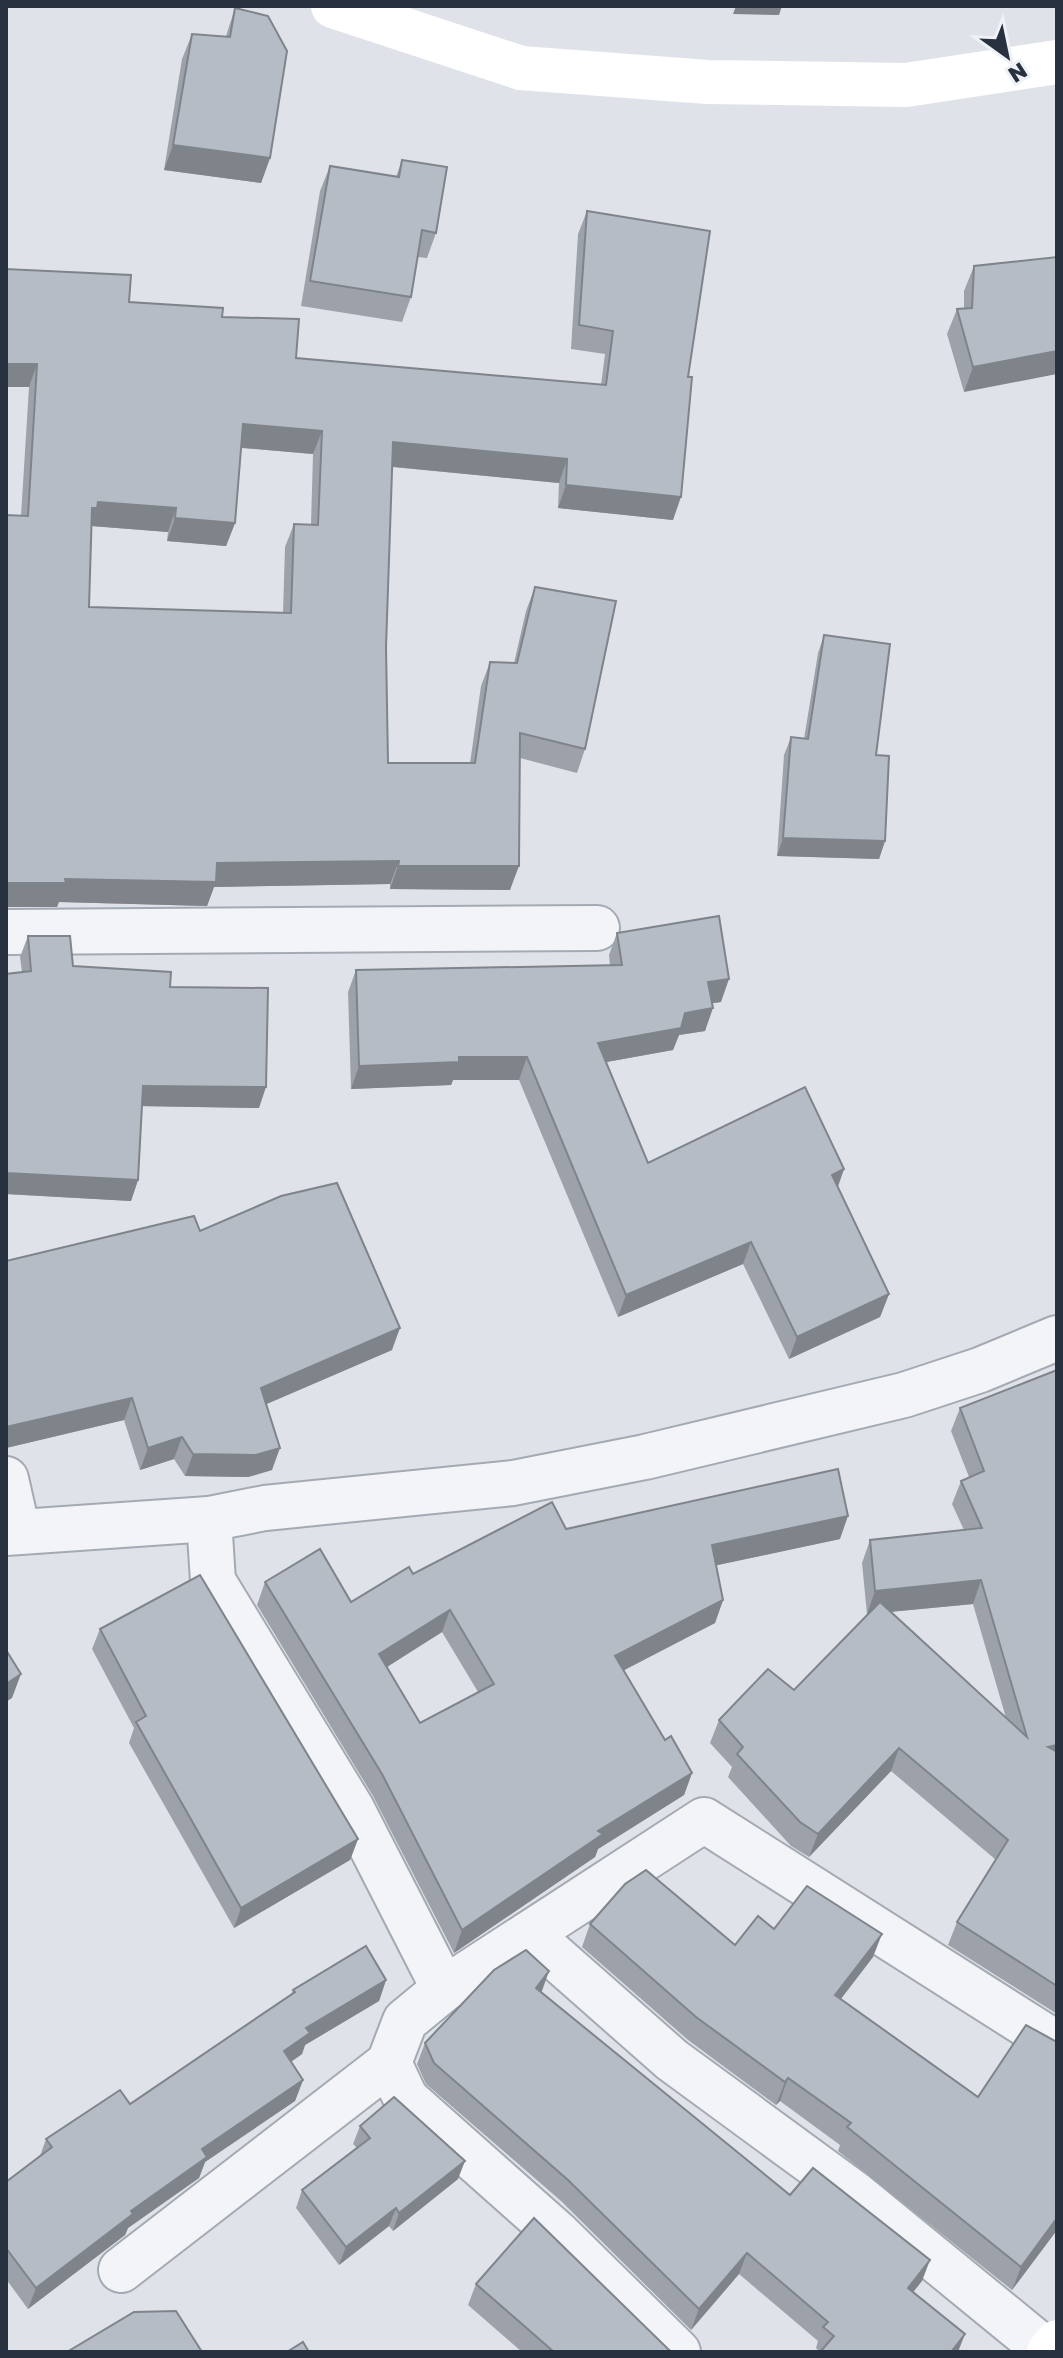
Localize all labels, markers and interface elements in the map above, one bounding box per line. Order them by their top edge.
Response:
north arrow [967,16,1047,96]
text: N [1004,57,1033,89]

